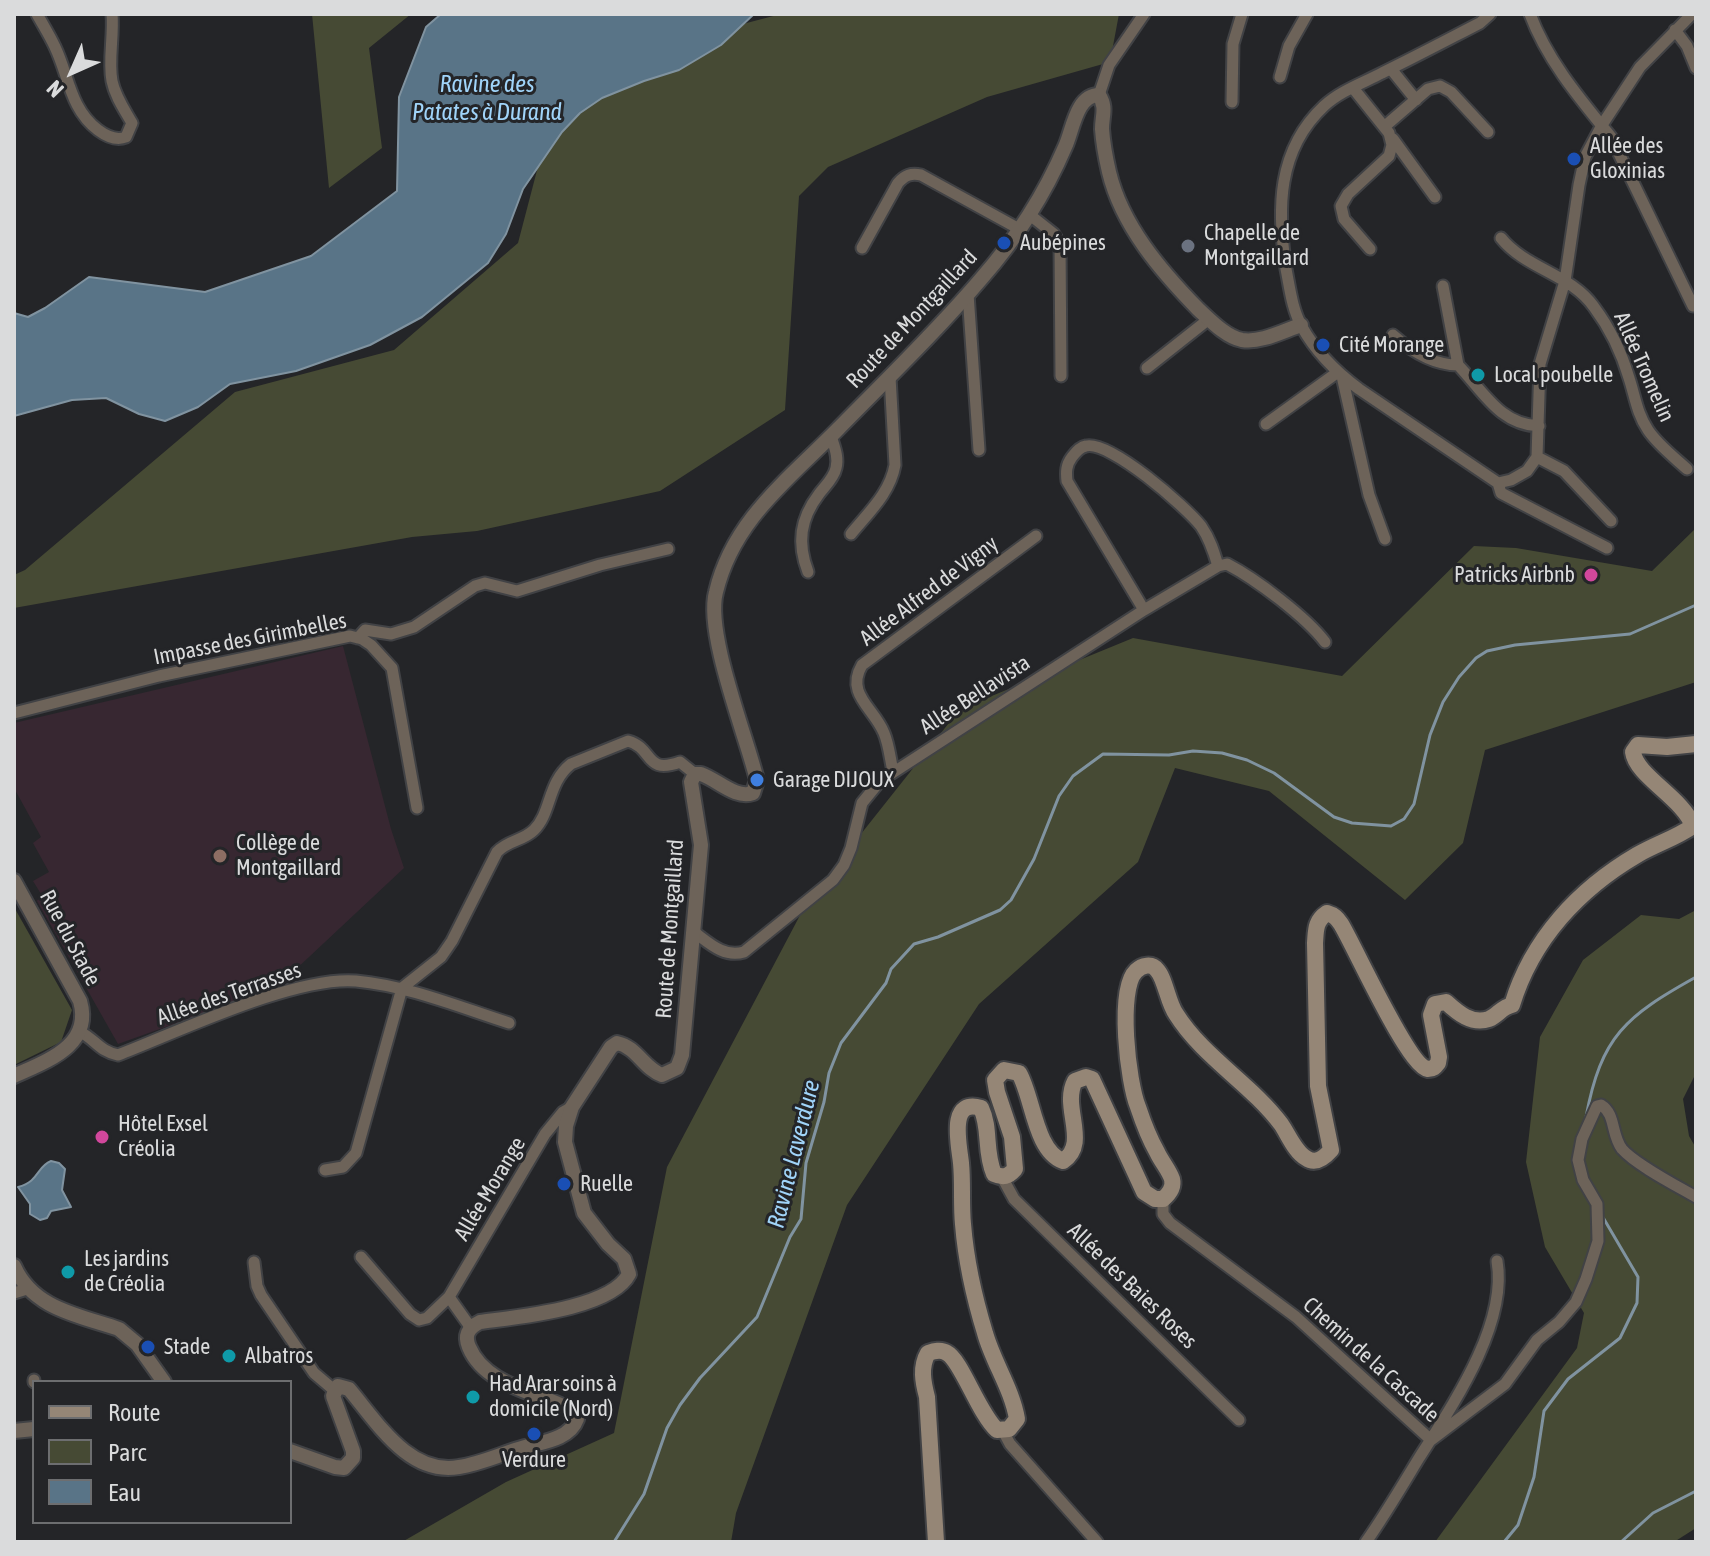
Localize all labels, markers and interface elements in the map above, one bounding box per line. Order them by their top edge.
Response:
north arrow [32,32,112,112]
water label: Ravine des Patates à Durand [412,70,562,126]
text: N [41,75,69,103]
place label: Allée des Gloxinias [1590,133,1665,184]
marker: Allée des Gloxinias [1565,150,1583,168]
place label: Chapelle de Montgaillard [1204,220,1309,272]
place label: Aubépines [1020,230,1106,256]
marker: Aubépines [995,234,1013,252]
marker: Chapelle de Montgaillard [1179,237,1197,255]
street label: Route de Montgaillard [841,244,983,394]
street label: Allée Tromelin [1608,308,1680,426]
place label: Cité Morange [1339,332,1444,358]
marker: Cité Morange [1314,336,1332,354]
place label: Local poubelle [1494,362,1613,388]
marker: Local poubelle [1469,366,1487,384]
street label: Allée Alfred de Vigny [855,530,1003,652]
place label: Patricks Airbnb [1454,562,1575,588]
marker: Patricks Airbnb [1582,566,1600,584]
street label: Impasse des Girimbelles [151,607,349,671]
street label: Allée Bellavista [915,650,1035,740]
place label: Garage DIJOUX [773,767,894,793]
marker: Garage DIJOUX [748,771,766,789]
place label: Collège de Montgaillard [236,830,341,882]
street label: Route de Montgaillard [651,838,689,1020]
marker: Collège de Montgaillard [211,847,229,865]
street label: Rue du Stade [34,885,106,991]
street label: Allée des Terrasses [153,957,305,1031]
water label: Ravine Laverdure [762,1077,826,1231]
place label: Hôtel Exsel Créolia [118,1111,208,1162]
marker: Hôtel Exsel Créolia [93,1128,111,1146]
street label: Allée Morange [449,1132,531,1246]
place label: Ruelle [580,1171,633,1197]
marker: Ruelle [555,1175,573,1193]
street label: Allée des Baies Roses [1062,1218,1202,1354]
place label: Les jardins de Créolia [84,1246,169,1298]
marker: Les jardins de Créolia [59,1263,77,1281]
street label: Chemin de la Cascade [1297,1292,1445,1428]
place label: Stade [164,1334,210,1360]
marker: Stade [139,1338,157,1356]
place label: Albatros [245,1343,313,1369]
marker: Albatros [220,1347,238,1365]
place label: Had Arar soins à domicile (Nord) [489,1371,617,1422]
legend [32,1380,292,1524]
marker: Had Arar soins à domicile (Nord) [464,1388,482,1406]
text: Route [108,1399,160,1426]
marker: Verdure [525,1425,543,1443]
text: Parc [108,1439,146,1466]
place label: Verdure [502,1447,566,1473]
text: Eau [108,1479,141,1506]

